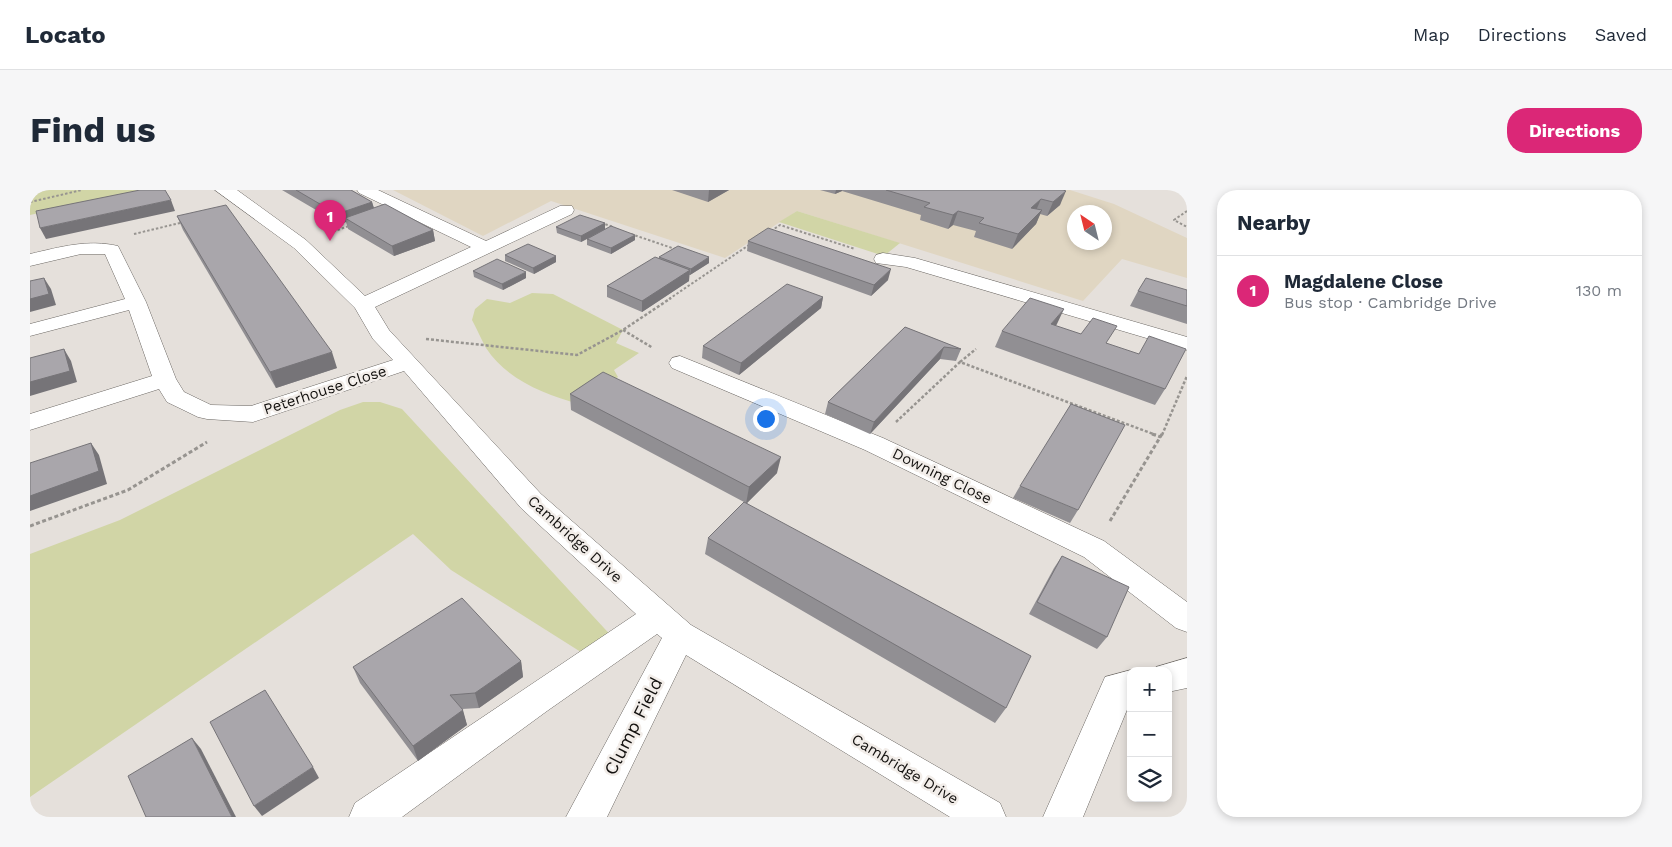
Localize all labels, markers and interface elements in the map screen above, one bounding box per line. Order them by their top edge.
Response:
text: Locato [25,21,106,49]
text: Map [1413,24,1450,45]
text: Directions [1478,24,1567,45]
text: Saved [1595,24,1647,45]
button: Directions [1507,108,1642,153]
text: Find us [30,109,156,151]
pin: 1 [314,200,346,241]
north arrow [1067,205,1112,250]
text: Nearby [1237,210,1310,235]
text: Magdalene Close [1284,270,1443,293]
text: 1 [1250,281,1256,300]
text: 130 m [1576,281,1622,300]
text: Bus stop · Cambridge Drive [1284,293,1497,312]
street label: Peterhouse Close [261,362,389,418]
your location [753,406,779,432]
street label: Downing Close [889,444,995,508]
street label: Cambridge Drive [524,492,626,586]
map controls [1127,667,1172,802]
button: + [1127,667,1172,712]
street label: Clump Field [599,674,667,778]
button: − [1127,712,1172,757]
street label: Cambridge Drive [848,730,962,808]
button: layers [1127,757,1172,802]

